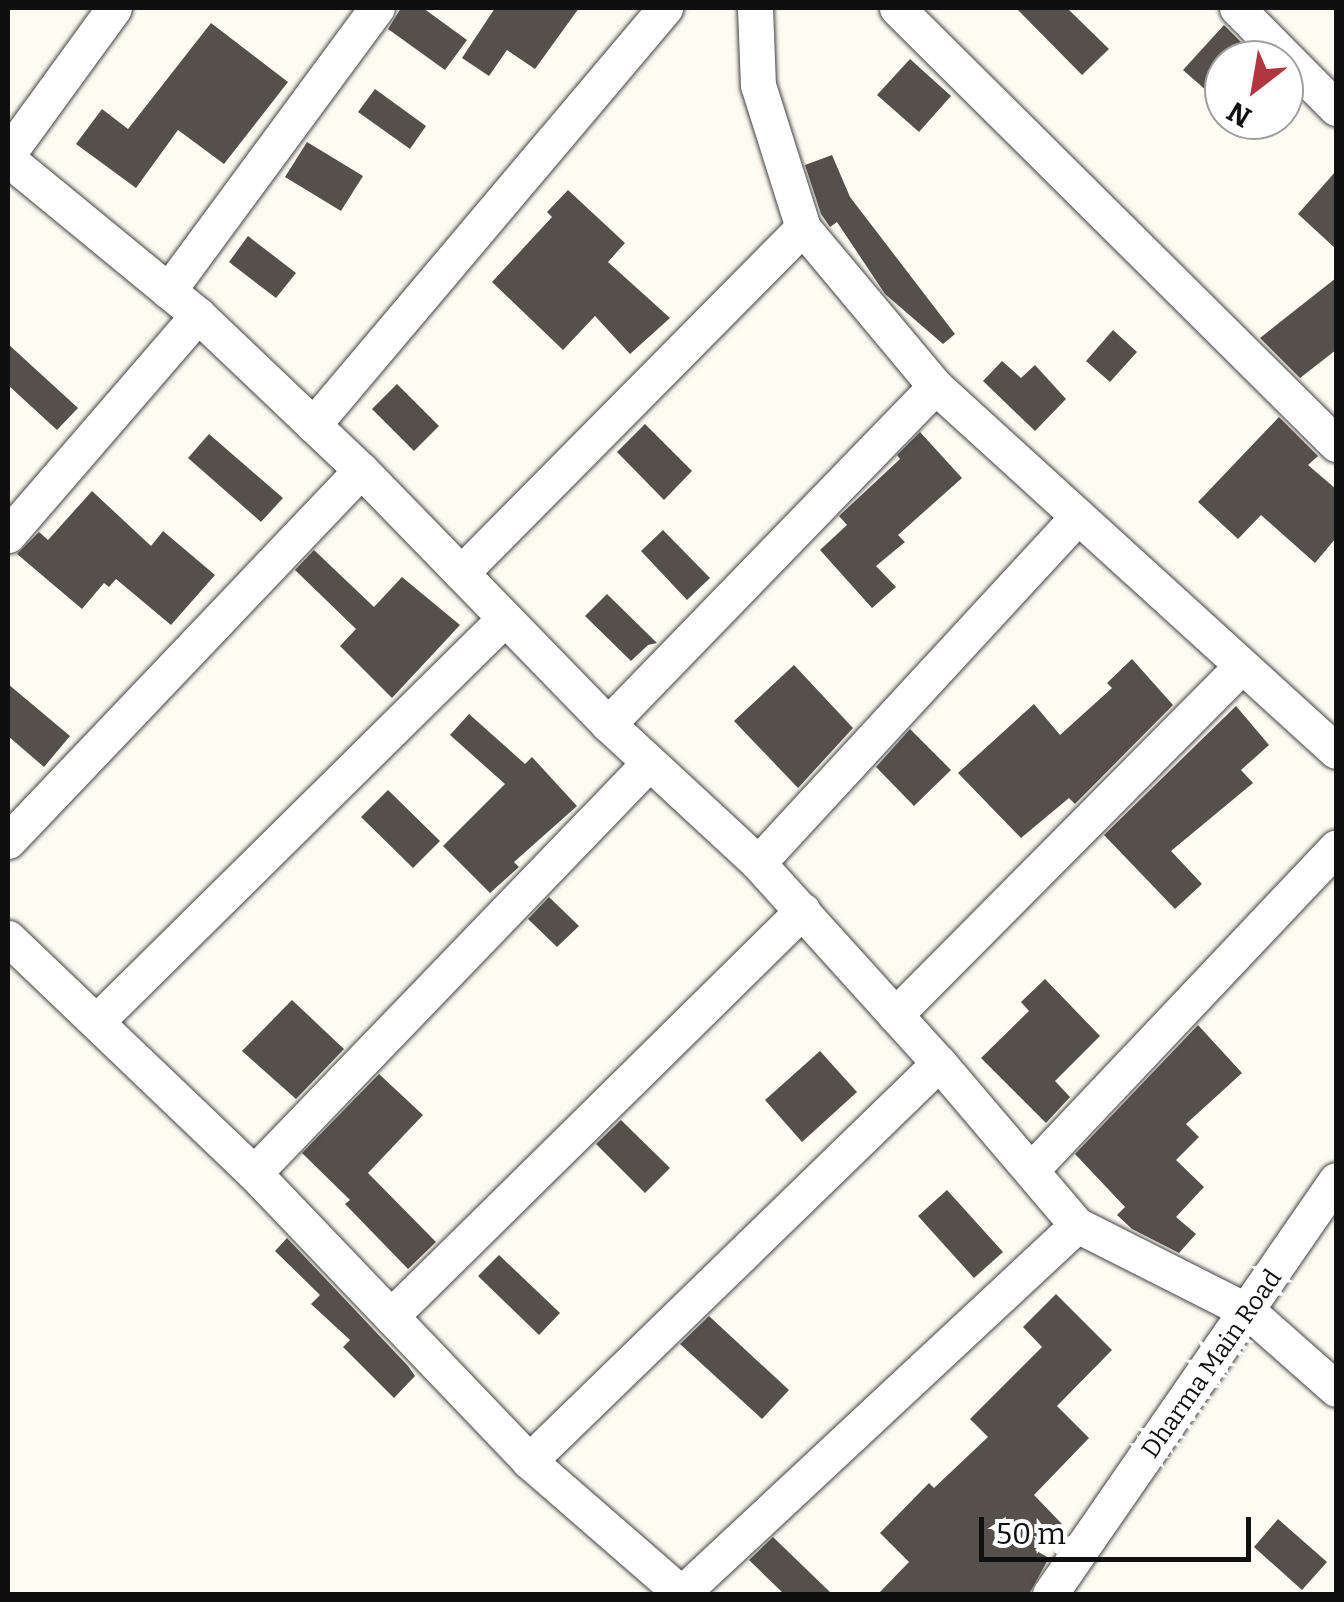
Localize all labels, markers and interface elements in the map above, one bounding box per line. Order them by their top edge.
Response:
north arrow [1204,40,1304,140]
text: N [1222,95,1257,134]
street label: Dharma Main Road [1136,1264,1288,1464]
scale bar [984,1497,1256,1559]
text: 50 m [996,1516,1066,1552]

